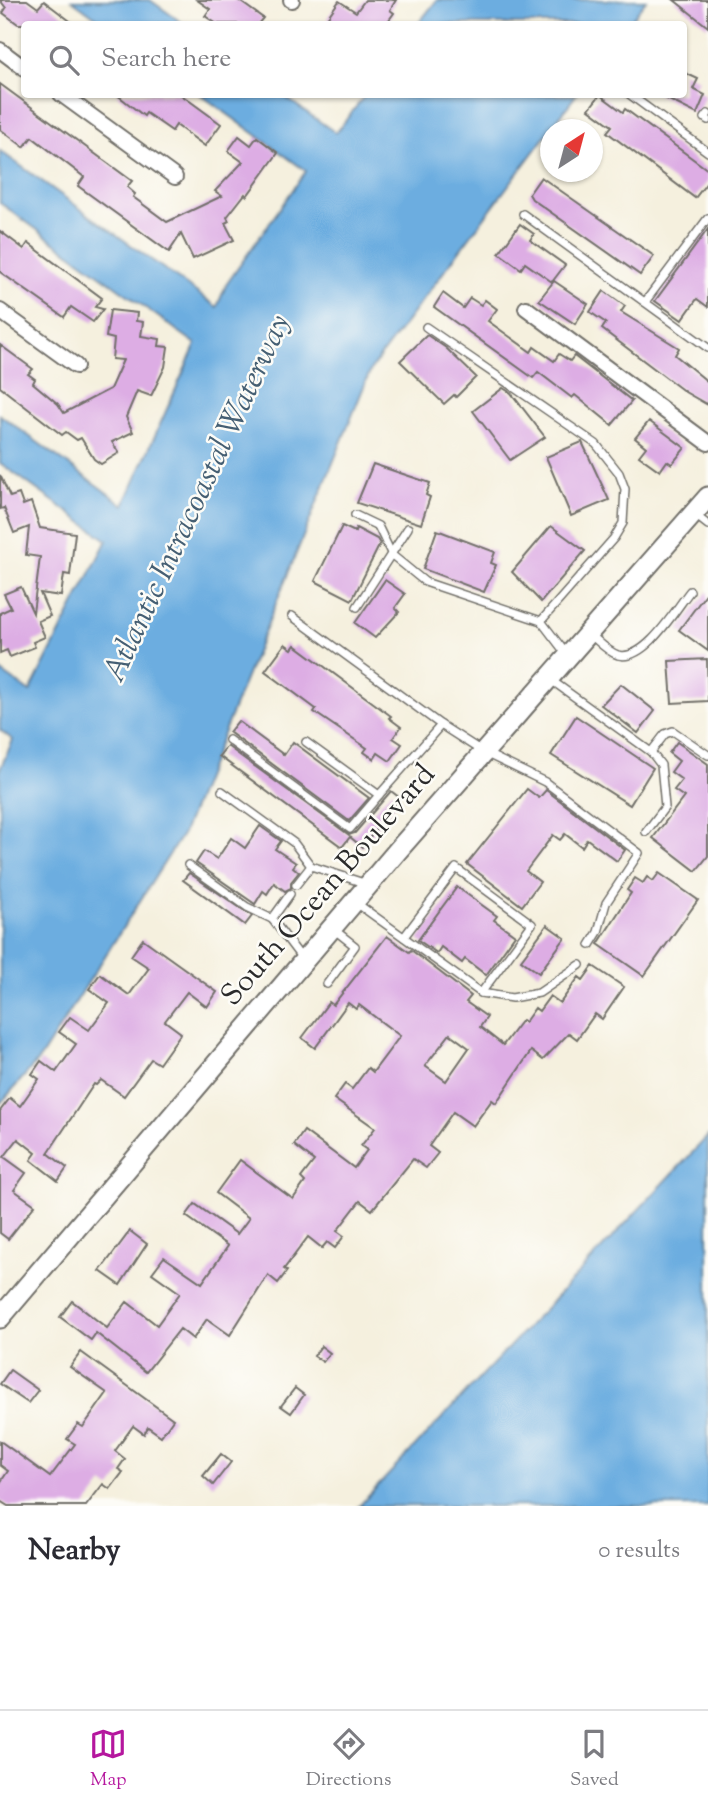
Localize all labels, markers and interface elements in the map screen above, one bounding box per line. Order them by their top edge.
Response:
search box [21,21,687,98]
icon: search [45,41,83,79]
text: Search here [101,41,231,78]
north arrow [540,119,603,182]
water label: Atlantic Intracoastal Waterway [92,308,304,690]
street label: South Ocean Boulevard [212,755,446,1016]
text: Nearby [28,1530,120,1573]
text: 0 results [598,1535,680,1568]
tab: Map [89,1725,127,1794]
tab: Directions [306,1725,391,1794]
tab: Saved [570,1725,619,1794]

